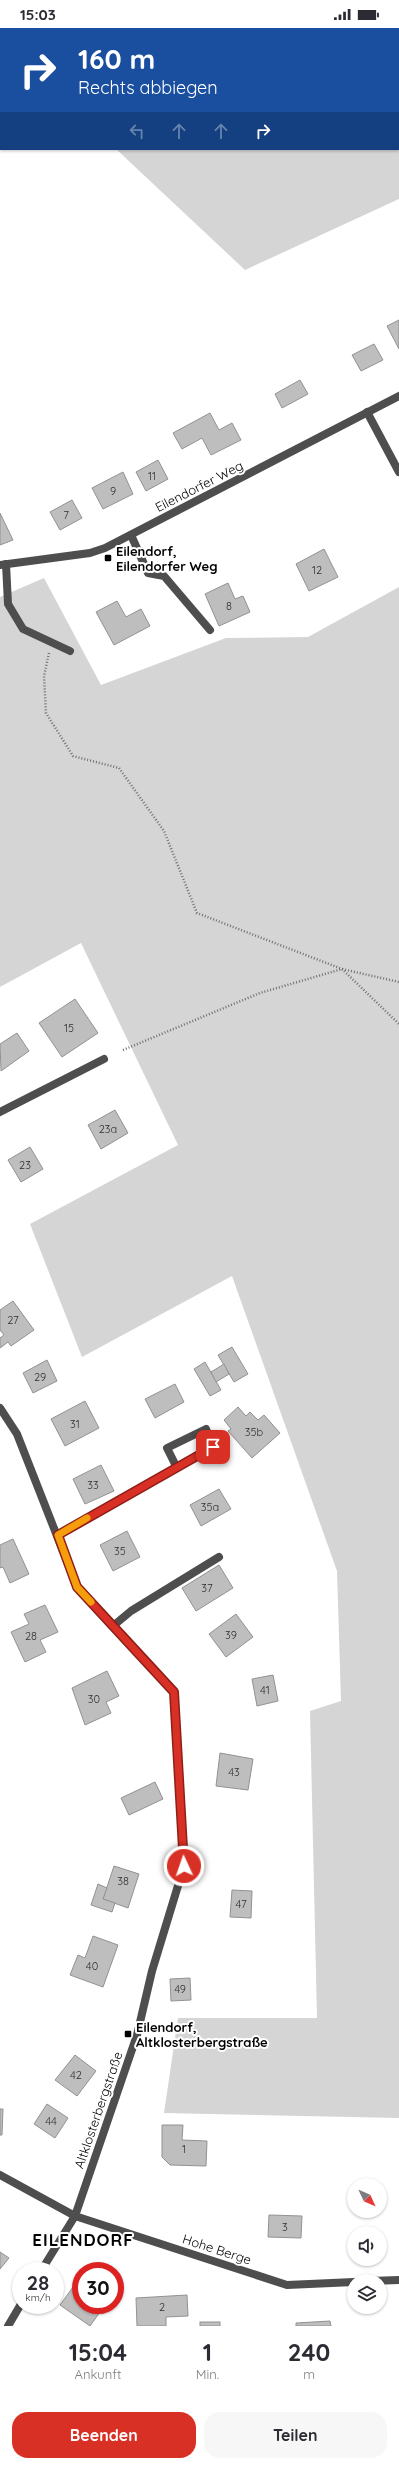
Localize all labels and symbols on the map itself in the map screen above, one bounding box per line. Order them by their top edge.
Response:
street label: Eilendorfer Weg [152,457,246,515]
house number: 11 [148,469,156,483]
house number: 9 [110,484,116,498]
house number: 7 [63,508,69,522]
place label: Eilendorf, Eilendorfer Weg [116,543,217,574]
marker: Eilendorf, Eilendorfer Weg [103,553,113,563]
house number: 12 [312,563,322,577]
house number: 8 [226,599,232,613]
house number: 15 [64,1021,74,1035]
house number: 23a [99,1122,117,1136]
house number: 23 [19,1158,31,1172]
house number: 27 [7,1313,19,1327]
house number: 29 [34,1370,46,1384]
house number: 31 [70,1417,80,1431]
house number: 35b [245,1425,264,1439]
pin [196,1430,230,1464]
house number: 33 [87,1478,99,1492]
house number: 35a [201,1500,219,1514]
house number: 35 [114,1544,126,1558]
house number: 37 [201,1581,213,1595]
house number: 39 [225,1628,237,1642]
house number: 28 [25,1629,37,1643]
house number: 41 [260,1683,270,1697]
house number: 30 [88,1692,100,1706]
house number: 43 [228,1765,240,1779]
position arrow [163,1845,205,1887]
house number: 38 [117,1874,129,1888]
house number: 47 [235,1897,247,1911]
house number: 40 [86,1959,98,1973]
house number: 49 [174,1982,186,1996]
place label: Eilendorf, Altklosterbergstraße [136,2019,268,2050]
marker: Eilendorf, Altklosterbergstraße [123,2029,133,2039]
street label: Altklosterbergstraße [70,2049,126,2171]
house number: 42 [70,2068,82,2082]
house number: 44 [45,2114,57,2128]
house number: 1 [182,2142,186,2156]
north arrow [347,2178,387,2218]
house number: 3 [282,2220,288,2234]
district label: EILENDORF [32,2229,134,2250]
street label: Hohe Berge [181,2230,253,2268]
speed limit sign: 30 [72,2262,124,2314]
house number: 2 [159,2300,165,2314]

